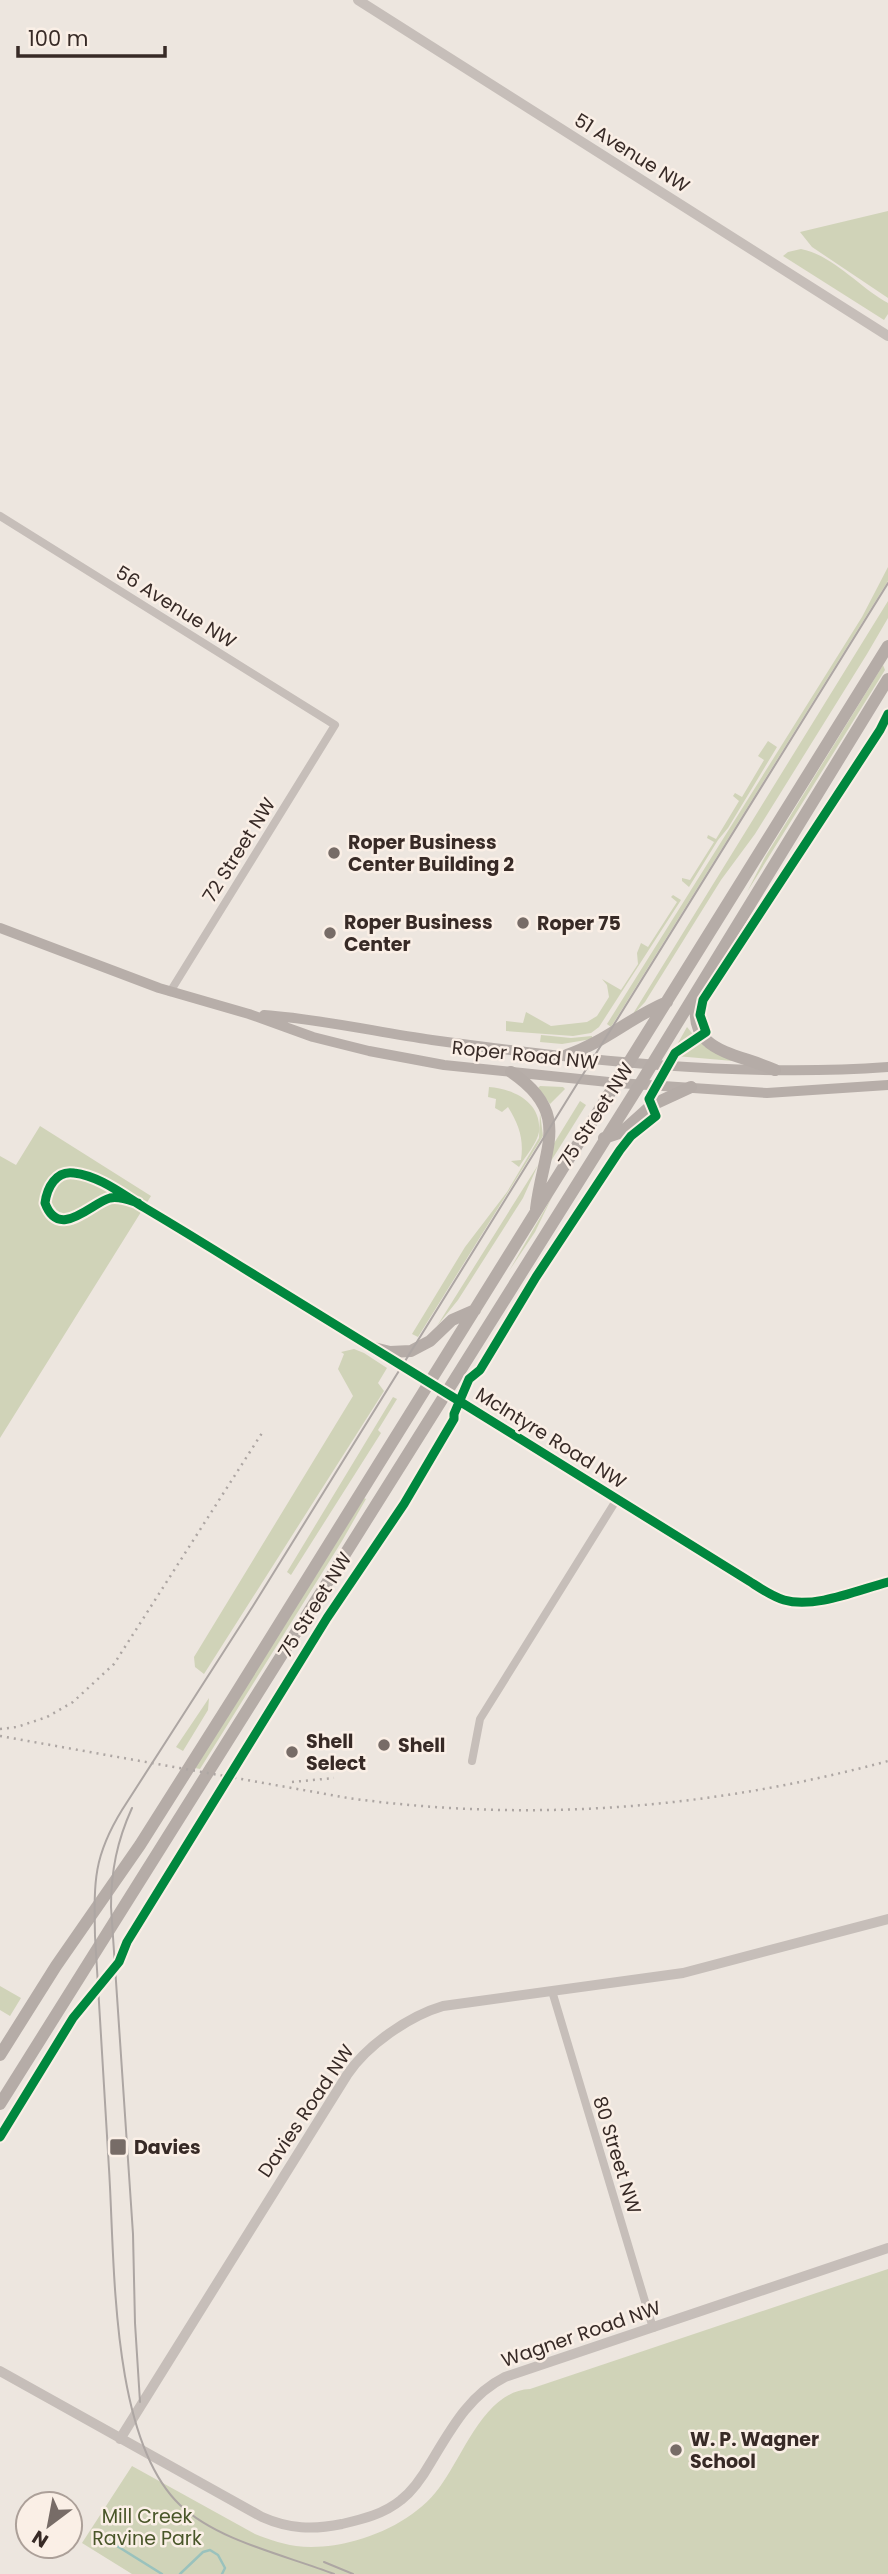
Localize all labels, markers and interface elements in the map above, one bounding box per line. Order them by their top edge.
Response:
scale bar [18,14,164,58]
text: 100 m [28,24,88,53]
street label: 51 Avenue NW [569,107,695,200]
street label: 56 Avenue NW [111,559,242,655]
street label: 72 Street NW [196,792,282,908]
place label: Roper Business Center Building 2 [348,829,514,878]
marker: Roper Business Center Building 2 [326,845,342,861]
place label: Roper Business Center [344,909,493,958]
place label: Roper 75 [537,910,621,937]
marker: Roper 75 [515,915,531,931]
marker: Roper Business Center [322,925,338,941]
street label: Roper Road NW [451,1034,600,1076]
street label: 75 Street NW [552,1057,640,1173]
street label: McIntyre Road NW [471,1381,632,1495]
street label: 75 Street NW [272,1547,358,1663]
place label: Shell Select [306,1728,366,1777]
place label: Shell [398,1732,445,1759]
marker: Shell [376,1737,392,1753]
marker: Shell Select [284,1744,300,1760]
street label: Davies Road NW [252,2039,361,2183]
street label: 80 Street NW [586,2093,648,2218]
place label: Davies [134,2134,201,2161]
marker: Davies [108,2137,128,2157]
street label: Wagner Road NW [498,2294,665,2374]
place label: W. P. Wagner School [690,2426,819,2475]
marker: W. P. Wagner School [668,2442,684,2458]
north arrow [14,2490,84,2560]
park label: Mill Creek Ravine Park [92,2503,202,2552]
text: N [27,2524,53,2554]

